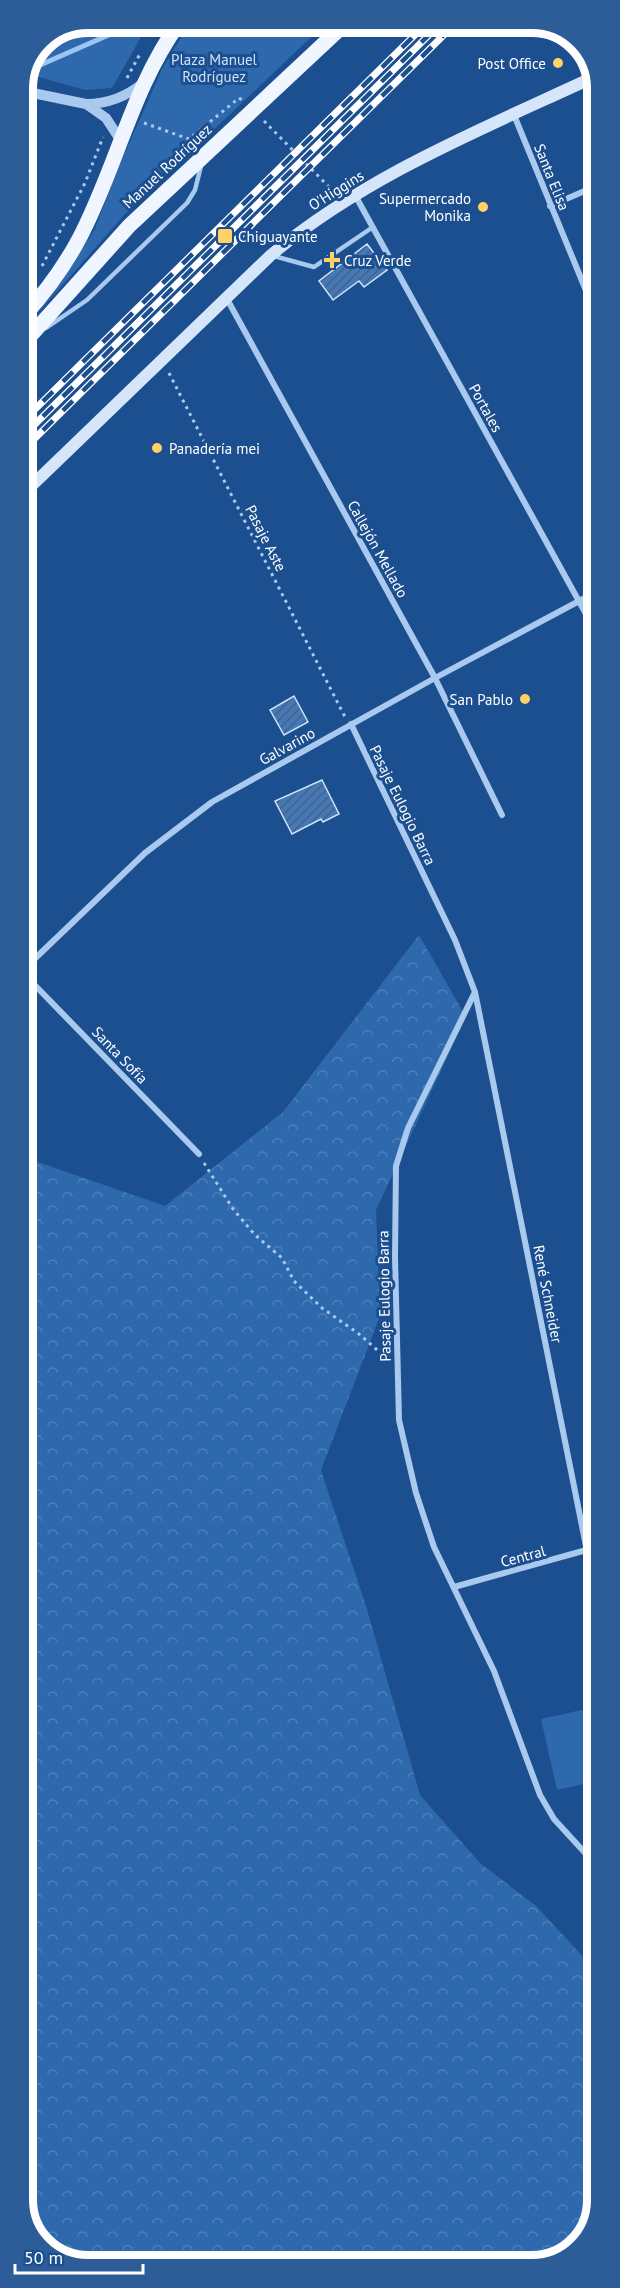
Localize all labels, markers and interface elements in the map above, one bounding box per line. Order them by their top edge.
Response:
park label: Plaza Manuel Rodríguez [171,50,258,86]
place label: Post Office [478,54,546,73]
marker: Post Office [551,56,565,70]
street label: Manuel Rodríguez [118,120,216,212]
street label: Santa Elisa [530,141,574,213]
street label: O'Higgins [305,166,367,214]
place label: Supermercado Monika [379,189,471,225]
marker: Supermercado Monika [476,200,490,214]
marker: Chiguayante [216,227,234,245]
place label: Chiguayante [238,227,318,246]
place label: Cruz Verde [344,251,411,270]
marker: Cruz Verde [325,253,339,267]
street label: Portales [465,381,507,435]
place label: Panadería mei [169,439,260,458]
marker: Panadería mei [150,441,164,455]
street label: Callejón Mellado [343,497,413,601]
street label: Pasaje Aste [241,502,291,574]
place label: San Pablo [450,690,513,709]
marker: San Pablo [518,692,532,706]
street label: Galvarino [256,723,318,769]
street label: Pasaje Eulogio Barra [366,742,440,868]
street label: Santa Sofía [88,1022,152,1088]
street label: Pasaje Eulogio Barra [373,1230,395,1362]
street label: René Schneider [529,1243,567,1345]
street label: Central [498,1541,548,1571]
scale bar [15,2237,142,2275]
text: 50 m [24,2246,63,2269]

